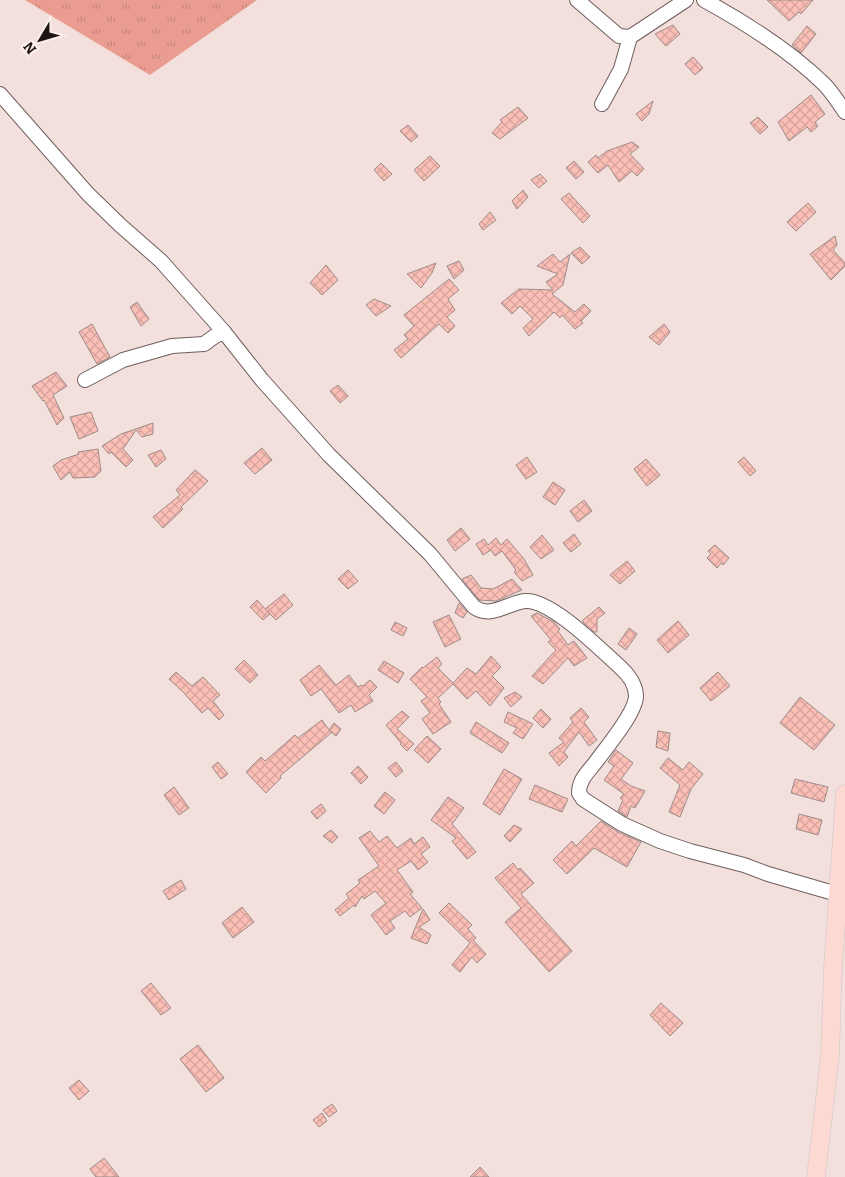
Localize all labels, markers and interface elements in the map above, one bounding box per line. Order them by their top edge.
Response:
north arrow [15,15,65,65]
text: N [20,38,40,57]

